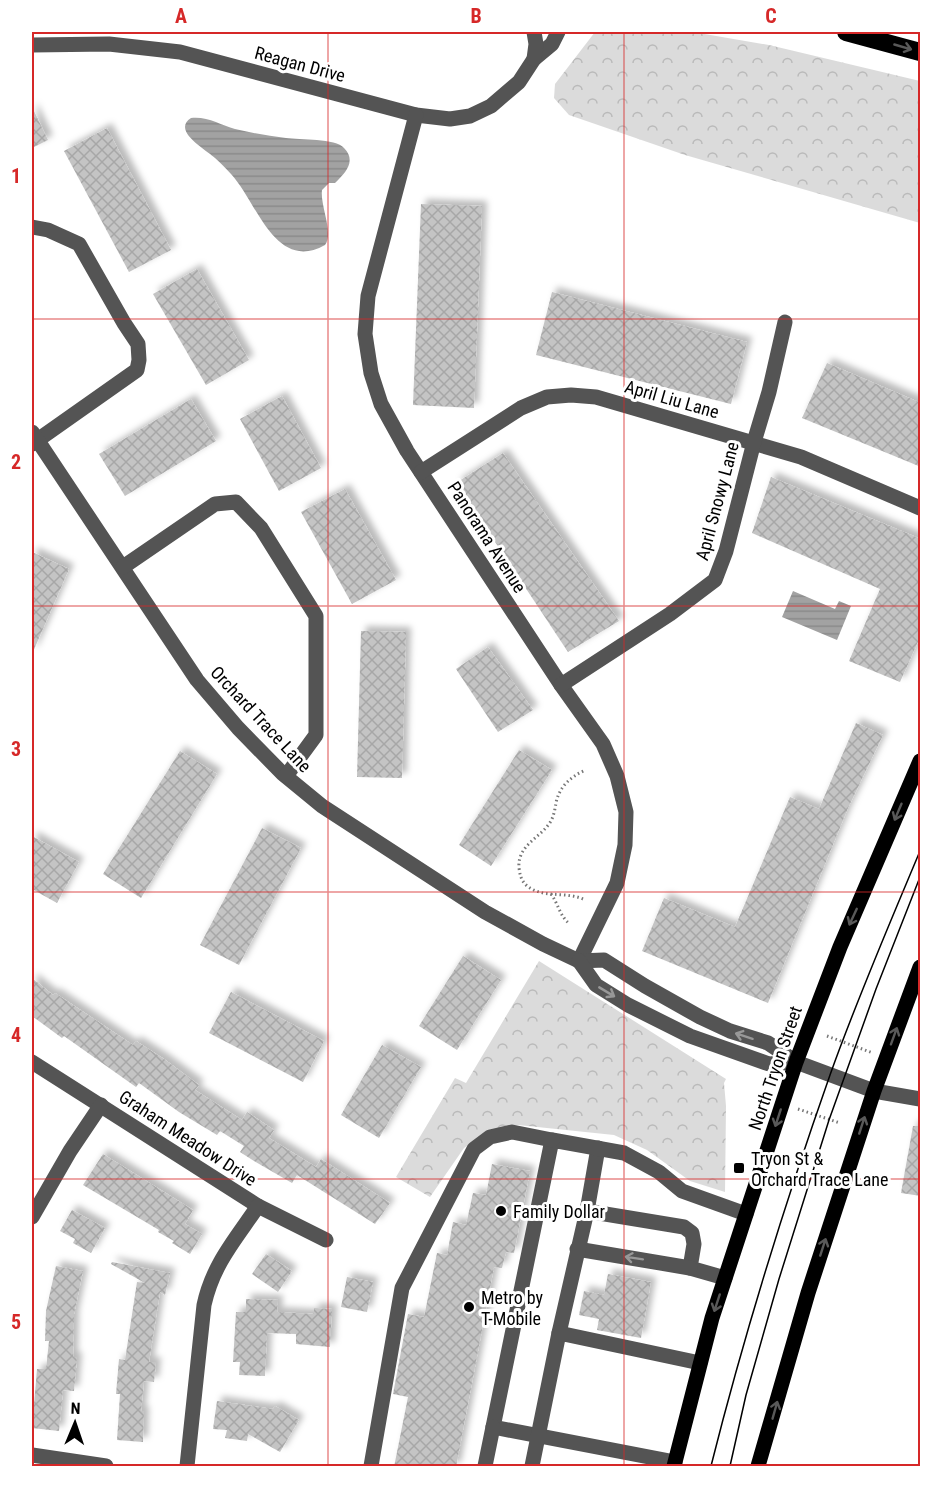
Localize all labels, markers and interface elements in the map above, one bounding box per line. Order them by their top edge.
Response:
text: A [175,4,187,28]
text: B [470,4,482,28]
text: C [765,4,777,28]
street label: Reagan Drive [252,42,348,86]
one-way arrow [894,42,913,53]
text: 1 [11,164,21,188]
street label: April Liu Lane [622,376,722,422]
street label: April Snowy Lane [691,439,743,563]
text: 2 [11,450,21,474]
street label: Panorama Avenue [443,478,531,596]
street label: Orchard Trace Lane [206,662,316,776]
text: 3 [11,737,21,761]
one-way arrow [892,802,903,821]
one-way arrow [847,908,859,926]
one-way arrow [598,986,615,998]
street label: North Tryon Street [744,1003,806,1133]
text: 4 [11,1023,21,1047]
one-way arrow [889,1027,900,1046]
one-way arrow [735,1030,754,1041]
street label: Graham Meadow Drive [115,1086,261,1190]
one-way arrow [771,1108,782,1127]
one-way arrow [858,1116,869,1135]
place label: Tryon St & Orchard Trace Lane [751,1148,888,1190]
marker: Tryon St & Orchard Trace Lane [732,1161,746,1175]
place label: Family Dollar [513,1201,606,1222]
marker: Family Dollar [494,1204,508,1218]
one-way arrow [818,1238,829,1257]
one-way arrow [624,1253,644,1264]
place label: Metro by T-Mobile [481,1287,544,1329]
one-way arrow [711,1293,722,1312]
marker: Metro by T-Mobile [462,1300,476,1314]
text: 5 [11,1310,21,1334]
north arrow [45,1393,105,1453]
text: N [70,1399,81,1418]
one-way arrow [769,1401,781,1420]

